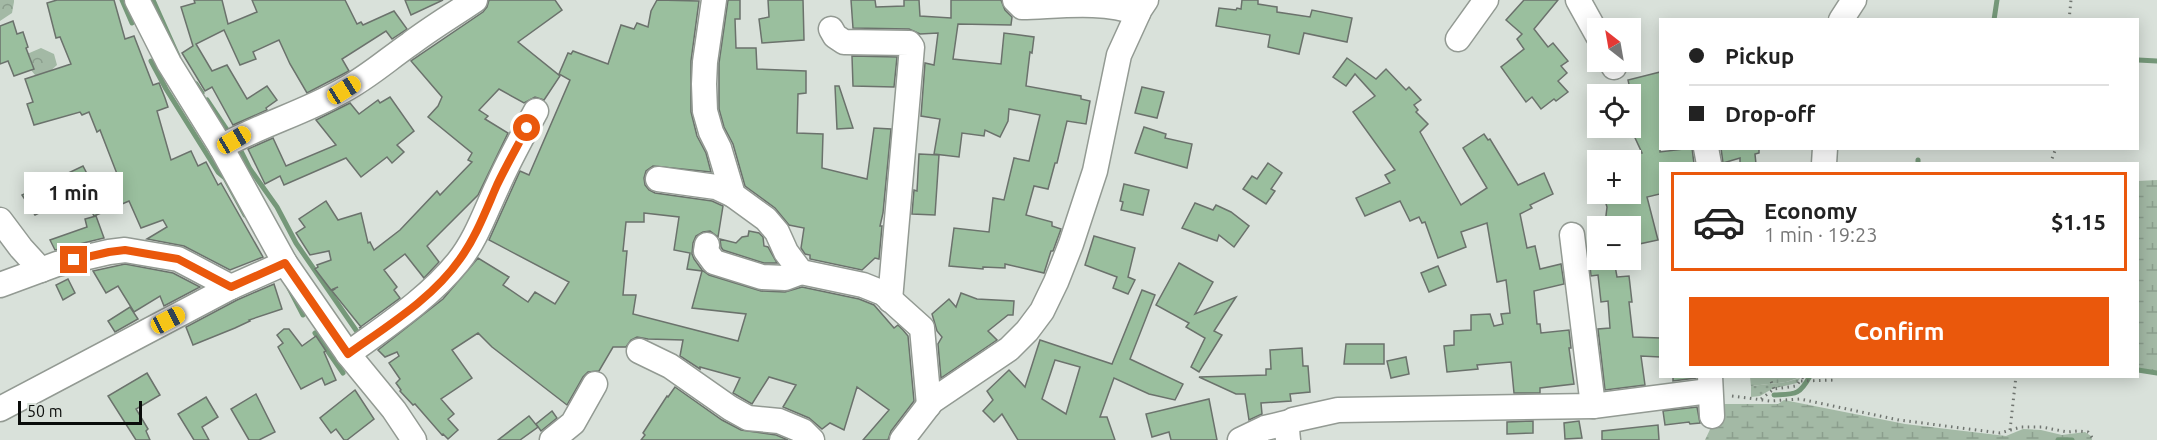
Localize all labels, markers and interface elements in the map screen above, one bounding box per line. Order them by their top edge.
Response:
north arrow [1587,18,1641,72]
map controls [1587,18,1641,270]
text: Pickup [1725,43,1794,68]
car [324,73,364,107]
button: locate [1587,84,1641,138]
text: Drop-off [1725,101,1815,126]
route start [513,114,540,141]
car [214,123,254,157]
button: + [1587,150,1641,204]
callout: 1 min [25,173,124,215]
text: 1 min [48,181,99,204]
icon: car [1692,195,1746,249]
text: Economy [1764,198,1857,223]
text: $1.15 [2051,209,2106,234]
button: − [1587,216,1641,270]
text: 1 min · 19:23 [1764,223,1878,246]
route end [60,246,87,273]
button: Confirm [1689,297,2109,366]
car [148,304,188,336]
scale bar [18,398,142,426]
text: 50 m [27,402,63,420]

